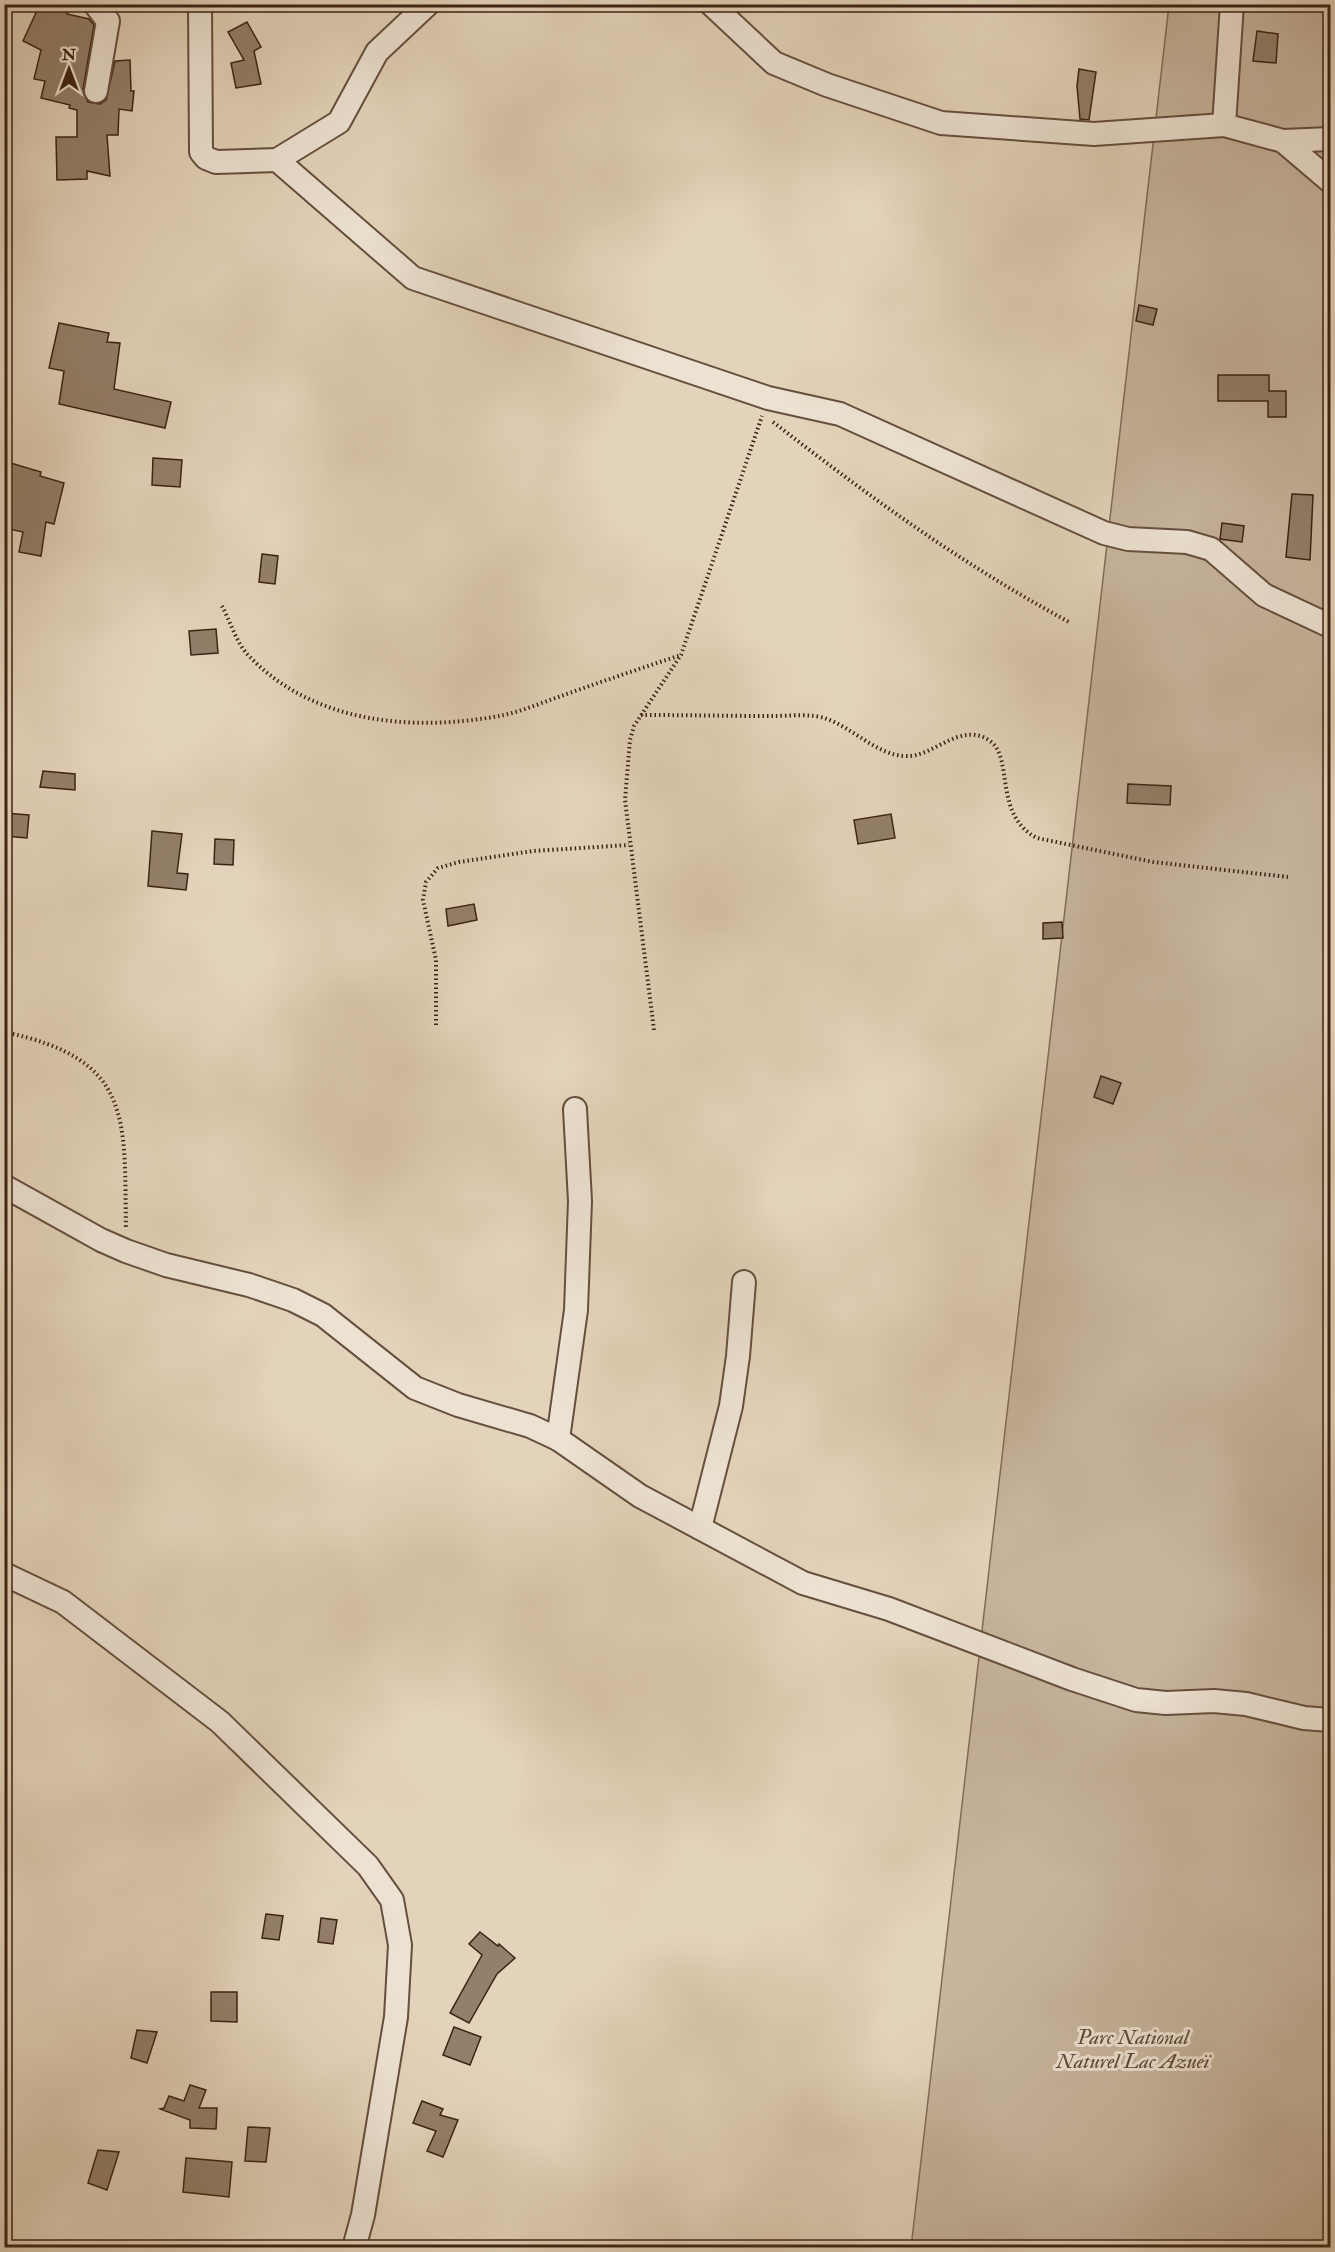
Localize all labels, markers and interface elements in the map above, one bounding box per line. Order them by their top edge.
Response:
north arrow [39,39,99,99]
text: N [61,45,77,65]
park label: Parc National Naturel Lac Azueï [1056,2024,1212,2075]

